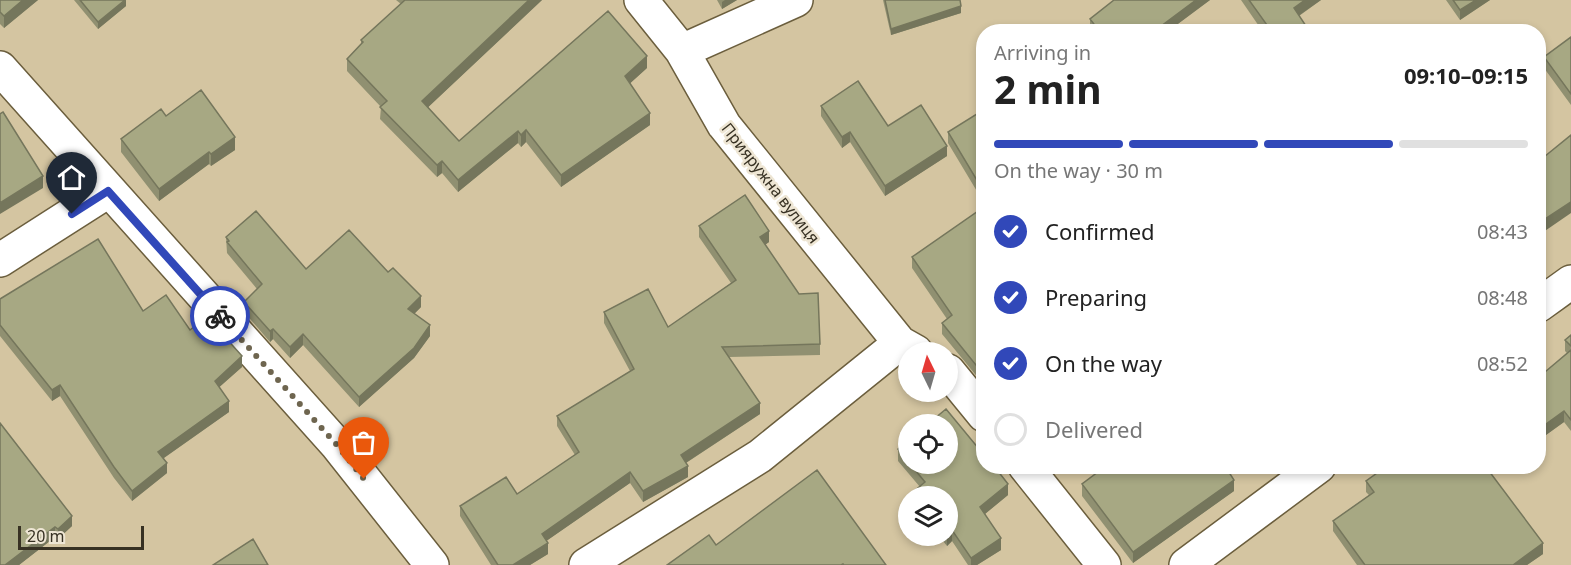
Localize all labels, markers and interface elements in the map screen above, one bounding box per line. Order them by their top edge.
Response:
text: Arriving in [994,39,1091,66]
text: 09:10–09:15 [1404,60,1528,90]
text: 2 min [994,62,1101,115]
street label: Прияружна вулиця [717,118,825,248]
pin [46,152,97,214]
text: On the way · 30 m [994,157,1163,184]
icon: home [55,161,88,194]
icon: check [994,215,1027,248]
text: Confirmed [1045,216,1155,246]
text: 08:43 [1477,218,1528,245]
icon: check [994,281,1027,314]
text: Preparing [1045,282,1147,312]
text: 08:48 [1477,284,1528,311]
courier [190,286,250,346]
icon: bike [204,300,237,333]
north arrow [898,342,958,402]
map controls [898,342,958,546]
icon: check [994,347,1027,380]
text: On the way [1045,348,1162,378]
text: 08:52 [1477,350,1528,377]
button: locate [898,414,958,474]
text: Delivered [1045,414,1143,444]
pin [338,417,389,479]
icon: bag [347,426,380,459]
button: layers [898,486,958,546]
scale bar [18,523,144,550]
text: 20 m [27,525,64,547]

